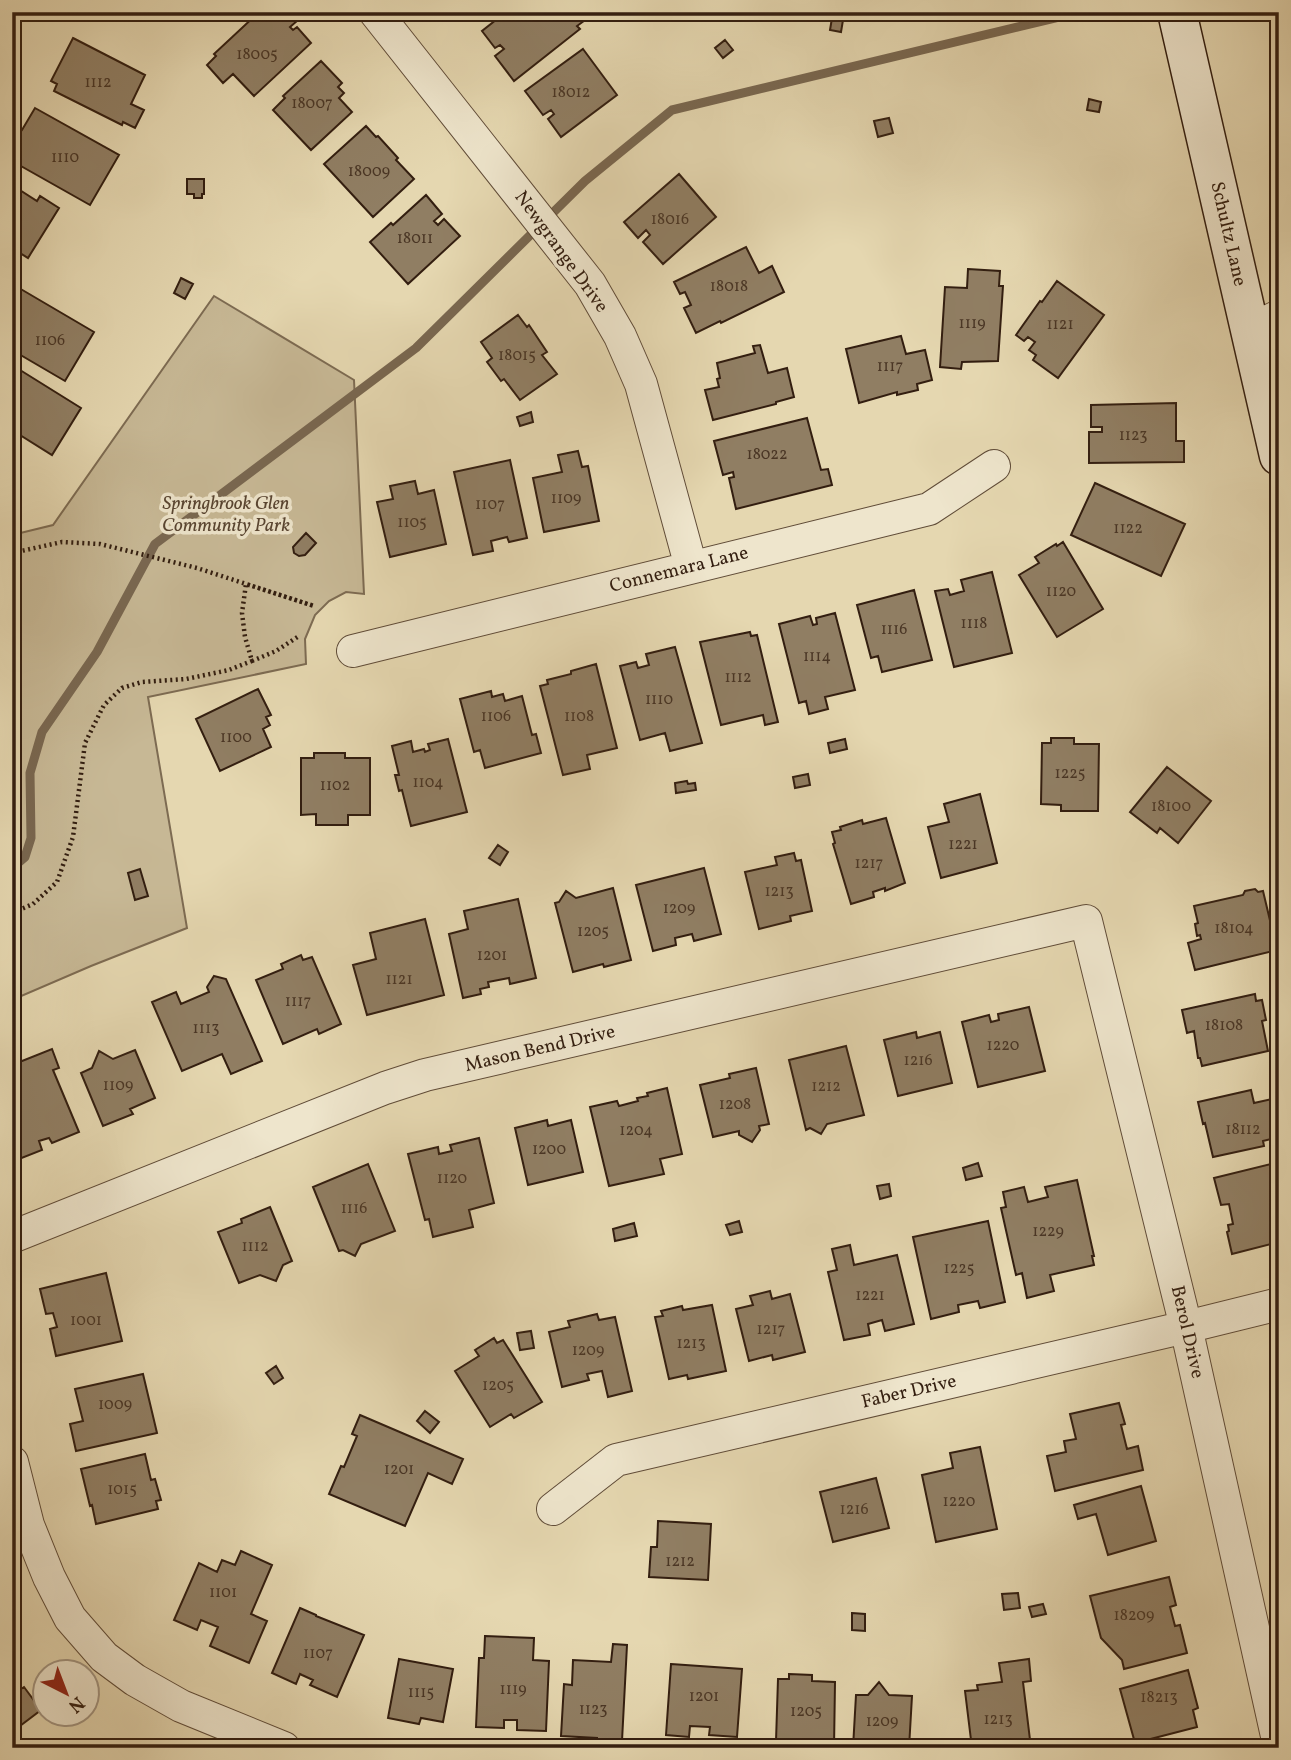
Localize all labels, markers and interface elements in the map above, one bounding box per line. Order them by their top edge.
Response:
house number: 18005 [236,44,278,66]
house number: 1112 [84,72,112,94]
house number: 18012 [552,82,590,104]
house number: 18007 [291,93,333,115]
house number: 1110 [51,147,79,169]
house number: 18009 [348,161,390,183]
street label: Schultz Lane [1203,179,1253,289]
street label: Newgrange Drive [508,186,614,318]
house number: 18016 [651,209,689,231]
house number: 18011 [397,228,433,250]
house number: 18018 [710,276,748,298]
house number: 1119 [959,313,985,335]
house number: 1121 [1046,314,1074,336]
house number: 1106 [35,330,65,352]
house number: 18015 [498,345,536,367]
house number: 1117 [877,356,903,378]
house number: 1123 [1119,425,1147,447]
house number: 18022 [746,444,788,466]
house number: 1109 [551,488,581,510]
park label: Springbrook Glen Community Park [162,491,290,539]
house number: 1107 [475,494,505,516]
house number: 1105 [397,512,427,534]
house number: 1122 [1113,518,1143,540]
street label: Connemara Lane [607,540,751,600]
house number: 1120 [1046,581,1076,603]
house number: 1118 [961,613,987,635]
house number: 1116 [881,619,907,641]
house number: 1114 [803,646,831,668]
house number: 1112 [724,667,752,689]
house number: 1110 [645,689,673,711]
house number: 1106 [481,706,511,728]
house number: 1108 [564,706,594,728]
house number: 1100 [220,727,252,749]
house number: 1225 [1054,763,1086,785]
house number: 1104 [412,772,444,794]
house number: 1102 [320,775,350,797]
house number: 18100 [1151,796,1191,818]
house number: 1221 [948,834,978,856]
house number: 1217 [855,853,884,875]
house number: 1213 [764,881,794,903]
house number: 1209 [663,898,695,920]
house number: 18104 [1214,918,1254,940]
house number: 1205 [577,921,609,943]
house number: 1201 [477,945,507,967]
house number: 1121 [385,969,413,991]
house number: 1117 [285,991,311,1013]
house number: 18108 [1205,1015,1243,1037]
house number: 1113 [193,1018,219,1040]
street label: Mason Bend Drive [462,1019,618,1079]
house number: 1220 [987,1035,1019,1057]
house number: 1216 [903,1050,933,1072]
house number: 1109 [103,1075,133,1097]
house number: 1212 [811,1076,841,1098]
house number: 1208 [719,1094,751,1116]
house number: 18112 [1225,1119,1261,1141]
house number: 1204 [619,1120,653,1142]
house number: 1200 [532,1139,566,1161]
house number: 1120 [437,1168,467,1190]
house number: 1116 [341,1198,367,1220]
house number: 1229 [1032,1221,1064,1243]
house number: 1112 [241,1236,269,1258]
house number: 1225 [943,1258,975,1280]
street label: Berol Drive [1164,1283,1210,1381]
house number: 1221 [855,1285,885,1307]
house number: 1001 [70,1310,102,1332]
house number: 1217 [757,1319,786,1341]
house number: 1213 [676,1333,706,1355]
house number: 1209 [572,1340,604,1362]
street label: Faber Drive [859,1368,959,1416]
house number: 1205 [482,1375,514,1397]
house number: 1009 [98,1394,132,1416]
house number: 1201 [384,1459,414,1481]
house number: 1015 [107,1479,137,1501]
house number: 1220 [943,1491,975,1513]
house number: 1216 [839,1499,869,1521]
house number: 1212 [665,1551,695,1573]
house number: 1101 [209,1582,237,1604]
house number: 18209 [1114,1605,1154,1627]
house number: 1107 [303,1643,333,1665]
north arrow [32,1658,102,1728]
house number: 1119 [500,1679,526,1701]
house number: 1115 [408,1682,434,1704]
house number: 1201 [689,1686,719,1708]
house number: 18213 [1140,1687,1178,1709]
text: N [62,1690,90,1719]
house number: 1123 [579,1699,607,1721]
house number: 1205 [790,1701,822,1723]
house number: 1213 [983,1709,1013,1731]
house number: 1209 [866,1711,898,1733]

